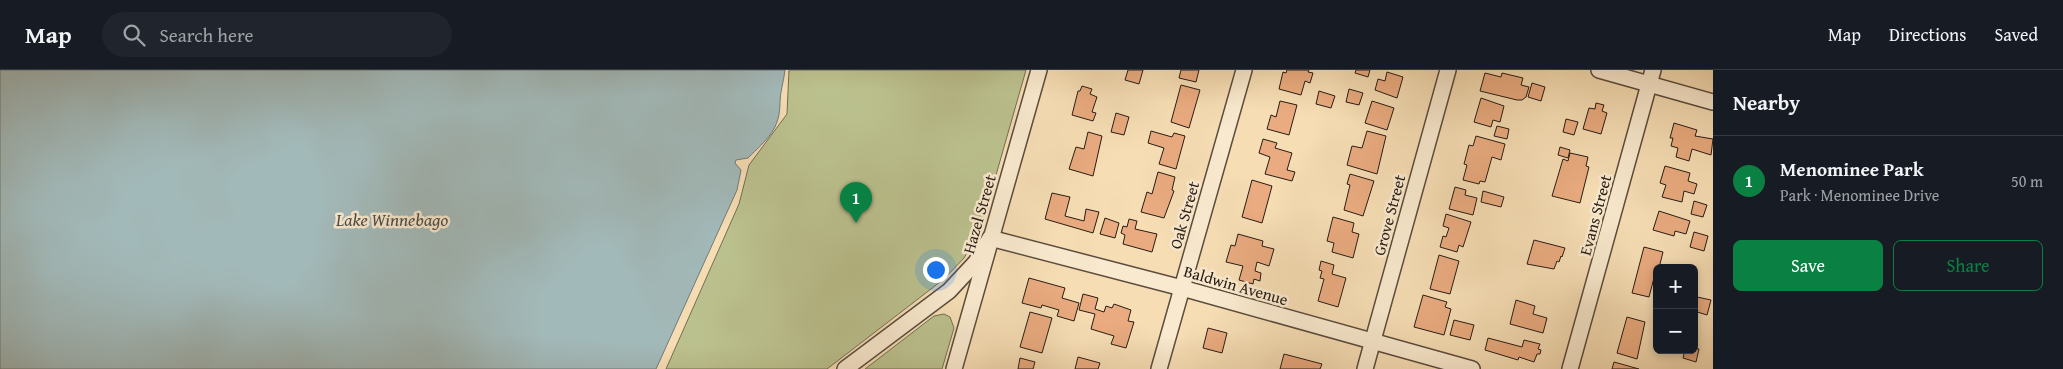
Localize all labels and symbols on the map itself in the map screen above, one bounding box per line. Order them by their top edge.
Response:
street label: Hazel Street [956,171,1002,256]
street label: Grove Street [1367,172,1411,258]
street label: Evans Street [1573,172,1617,258]
street label: Oak Street [1163,178,1205,252]
pin: 1 [840,182,872,223]
water label: Lake Winnebago [335,206,448,233]
your location [923,257,949,283]
street label: Baldwin Avenue [1181,259,1291,311]

